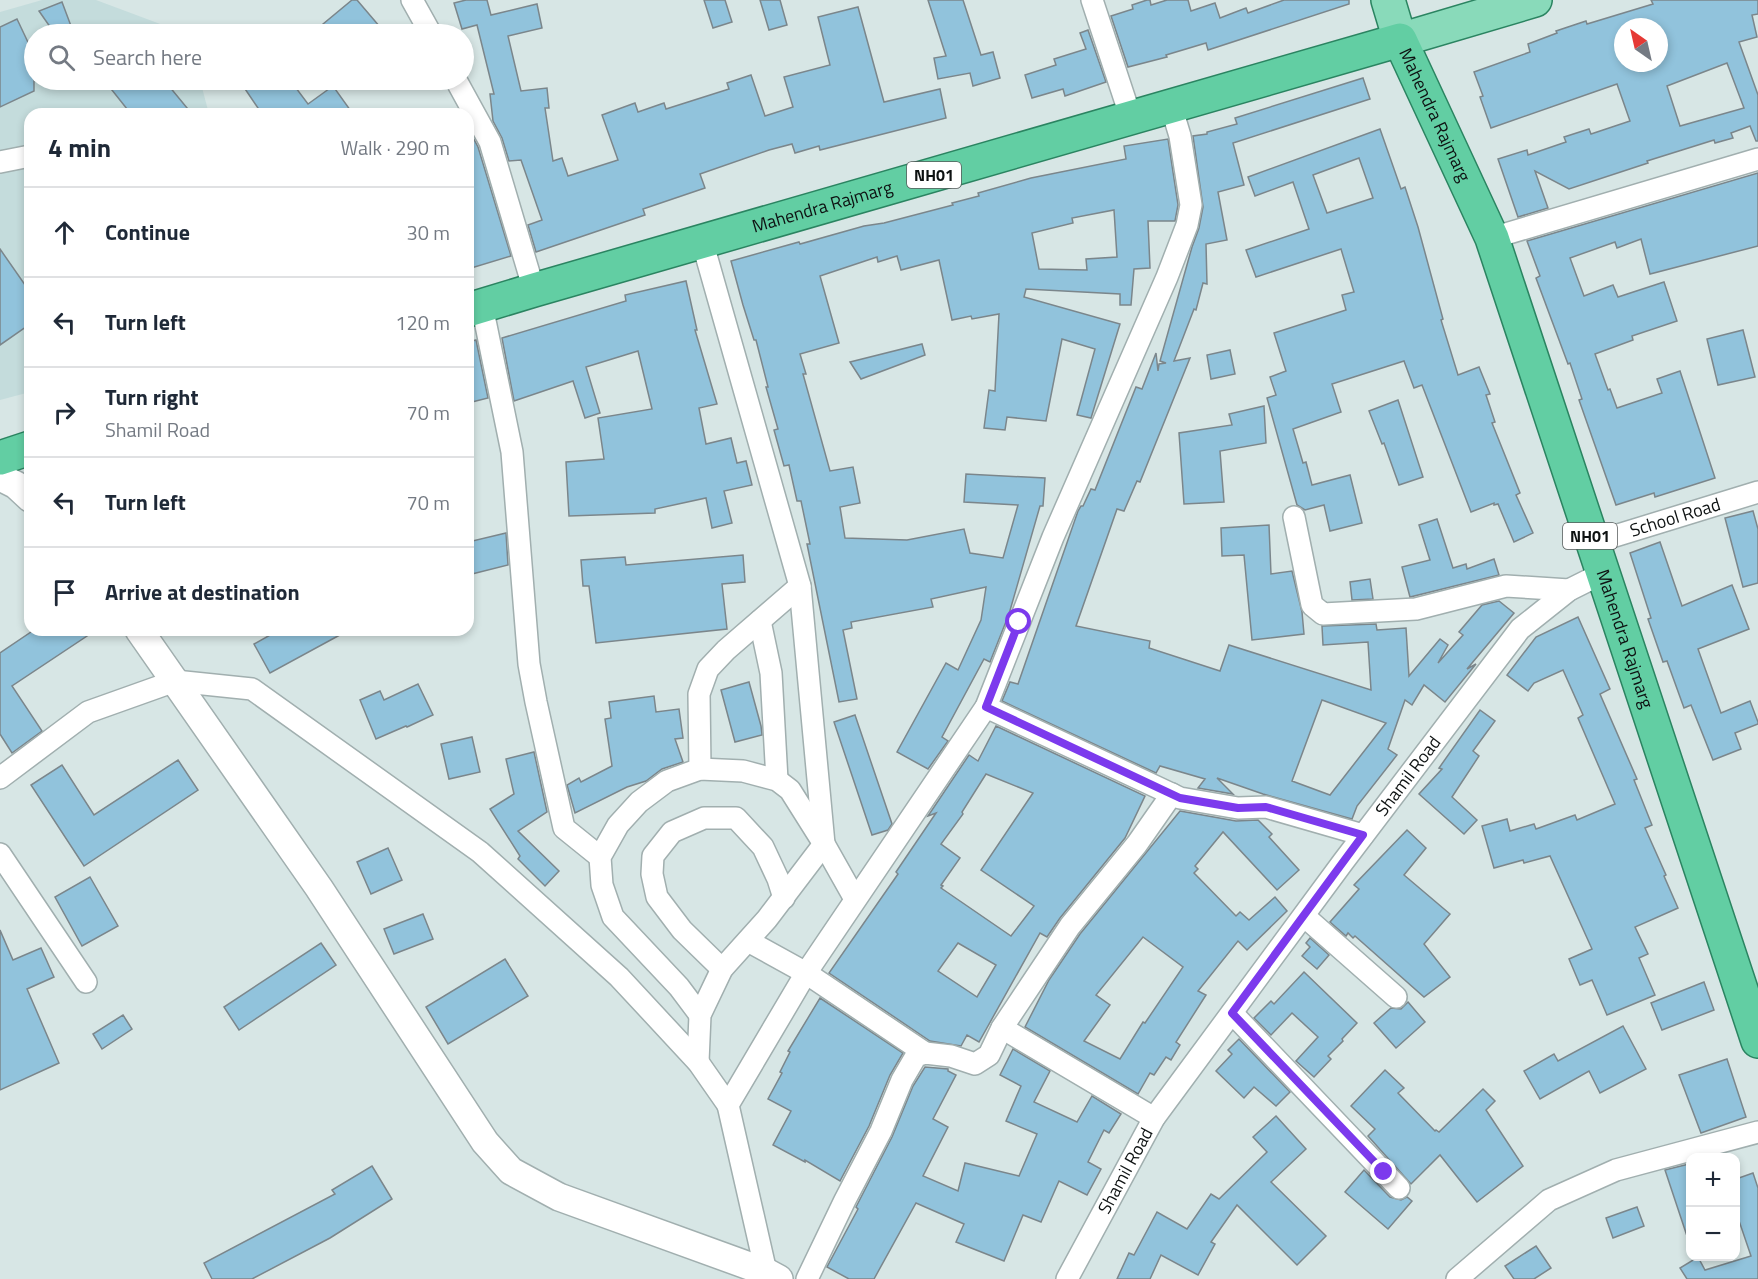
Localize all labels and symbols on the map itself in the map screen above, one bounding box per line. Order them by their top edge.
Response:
north arrow [1614,18,1668,72]
street label: Mahendra Rajmarg [1393,43,1478,186]
road number: NH01 [907,162,961,188]
street label: Mahendra Rajmarg [749,173,895,239]
street label: School Road [1626,490,1724,544]
road number: NH01 [1563,523,1617,549]
street label: Mahendra Rajmarg [1590,566,1661,712]
route start [1005,608,1031,634]
street label: Shamil Road [1368,730,1447,822]
street label: Shamil Road [1091,1123,1159,1219]
route end [1370,1158,1396,1184]

